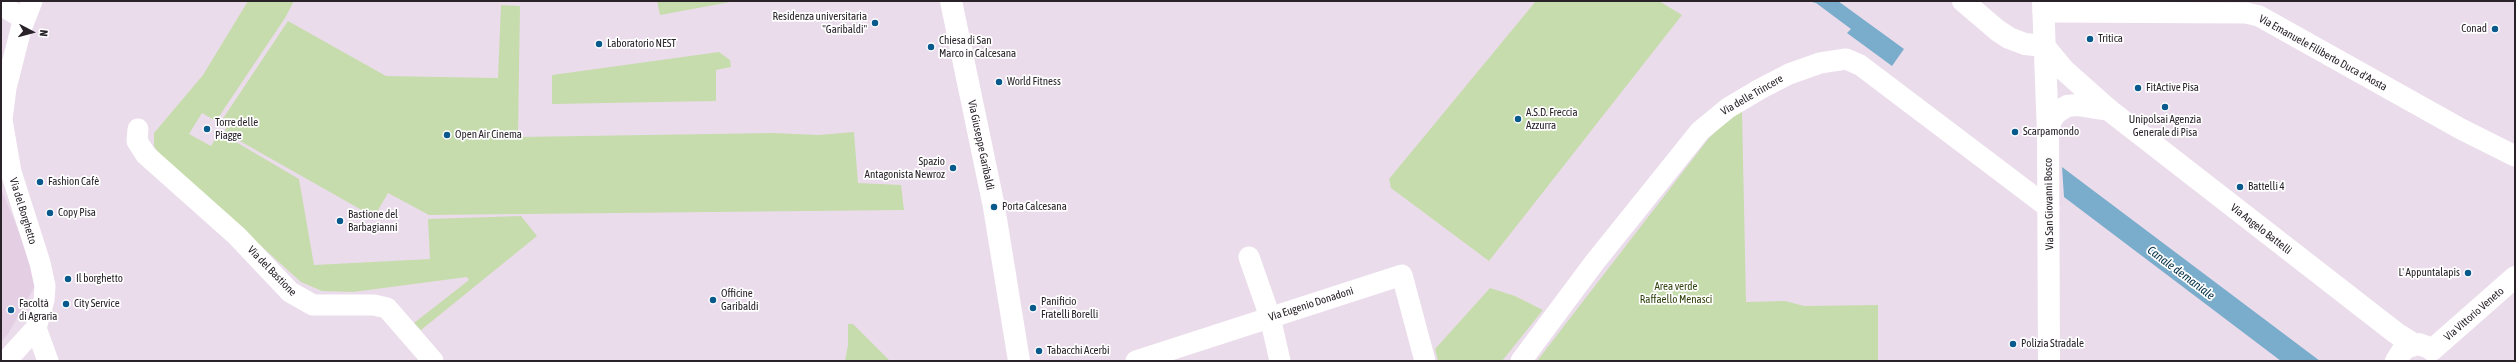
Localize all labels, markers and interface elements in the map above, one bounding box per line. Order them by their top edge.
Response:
place label: Residenza universitaria "Garibaldi" [773,10,867,36]
north arrow [12,12,52,52]
street label: Via Emanuele Filiberto Duca d'Aosta [2257,12,2389,94]
marker: Residenza universitaria "Garibaldi" [870,18,880,28]
place label: Conad [2461,22,2487,36]
marker: Conad [2490,24,2500,34]
text: N [38,29,50,37]
place label: Tritica [2098,32,2123,46]
place label: Chiesa di San Marco in Calcesana [939,34,1016,60]
marker: Tritica [2085,34,2095,44]
place label: Laboratorio NEST [607,37,676,51]
marker: Laboratorio NEST [594,39,604,49]
marker: Chiesa di San Marco in Calcesana [926,42,936,52]
street label: Via delle Trincere [1719,72,1785,118]
place label: World Fitness [1007,75,1061,89]
marker: World Fitness [994,77,1004,87]
place label: FitActive Pisa [2146,81,2199,95]
marker: FitActive Pisa [2133,83,2143,93]
street label: Via Giuseppe Garibaldi [965,99,997,191]
marker: Unipolsai Agenzia Generale di Pisa [2160,102,2170,112]
place label: A.S.D. Freccia Azzurra [1526,106,1578,132]
place label: Unipolsai Agenzia Generale di Pisa [2129,113,2201,139]
marker: A.S.D. Freccia Azzurra [1513,114,1523,124]
place label: Torre delle Piagge [215,116,258,142]
marker: Torre delle Piagge [202,124,212,134]
place label: Scarpamondo [2023,125,2079,139]
marker: Scarpamondo [2010,127,2020,137]
place label: Open Air Cinema [455,128,522,142]
marker: Open Air Cinema [442,130,452,140]
place label: Spazio Antagonista Newroz [865,155,945,181]
street label: Via San Giovanni Bosco [2042,158,2056,250]
marker: Spazio Antagonista Newroz [948,163,958,173]
place label: Fashion Cafè [48,175,99,189]
street label: Via del Borghetto [7,176,39,246]
marker: Fashion Cafè [35,177,45,187]
place label: Battelli 4 [2248,180,2285,194]
marker: Battelli 4 [2235,182,2245,192]
place label: Porta Calcesana [1002,200,1067,214]
street label: Via Angelo Battelli [2228,201,2294,257]
marker: Porta Calcesana [989,202,999,212]
place label: Copy Pisa [58,206,96,220]
marker: Copy Pisa [45,208,55,218]
place label: Bastione del Barbagianni [348,208,398,234]
marker: Bastione del Barbagianni [335,216,345,226]
street label: Via del Bastione [245,243,299,299]
water label: Canale demaniale [2145,243,2217,303]
place label: L' Appuntalapis [2399,266,2460,280]
marker: L' Appuntalapis [2463,268,2473,278]
place label: Il borghetto [76,272,123,286]
marker: Il borghetto [63,274,73,284]
park label: Area verde Raffaello Menasci [1640,280,1712,306]
street label: Via Eugenio Donadoni [1267,284,1355,324]
street label: Via Vittorio Veneto [2441,284,2507,344]
place label: Officine Garibaldi [721,287,759,313]
marker: Officine Garibaldi [708,295,718,305]
place label: Panificio Fratelli Borelli [1041,295,1098,321]
place label: Facoltà di Agraria [19,297,57,323]
place label: City Service [74,297,120,311]
marker: City Service [61,299,71,309]
marker: Panificio Fratelli Borelli [1028,303,1038,313]
marker: Facoltà di Agraria [6,305,16,315]
place label: Polizia Stradale [2021,337,2084,351]
marker: Polizia Stradale [2008,339,2018,349]
place label: Tabacchi Acerbi [1047,344,1109,358]
marker: Tabacchi Acerbi [1034,346,1044,356]

